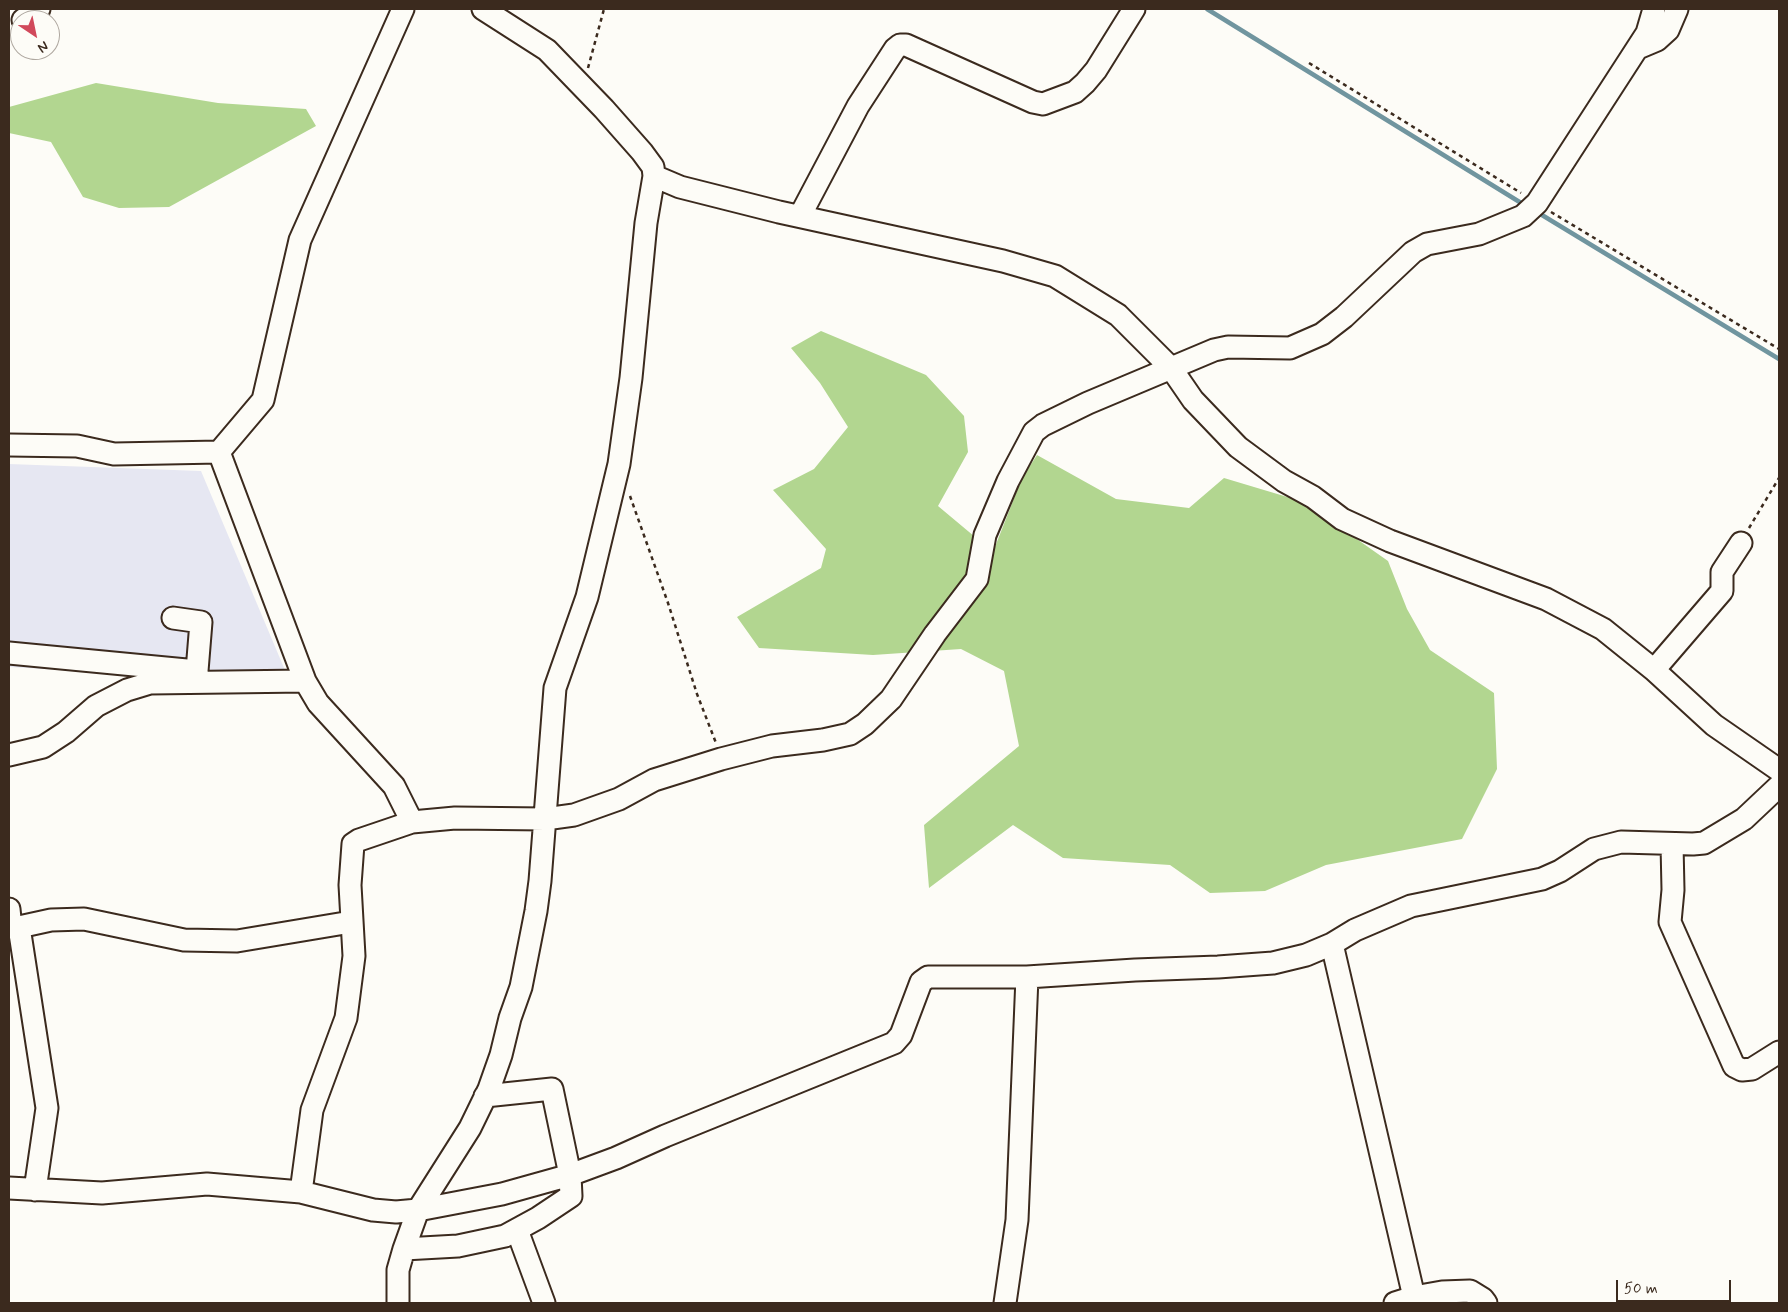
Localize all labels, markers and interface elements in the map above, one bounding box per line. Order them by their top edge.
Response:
north arrow [10,10,60,60]
text: N [34,37,52,57]
scale bar [1618,1270,1733,1302]
text: 50 m [1624,1279,1658,1299]

